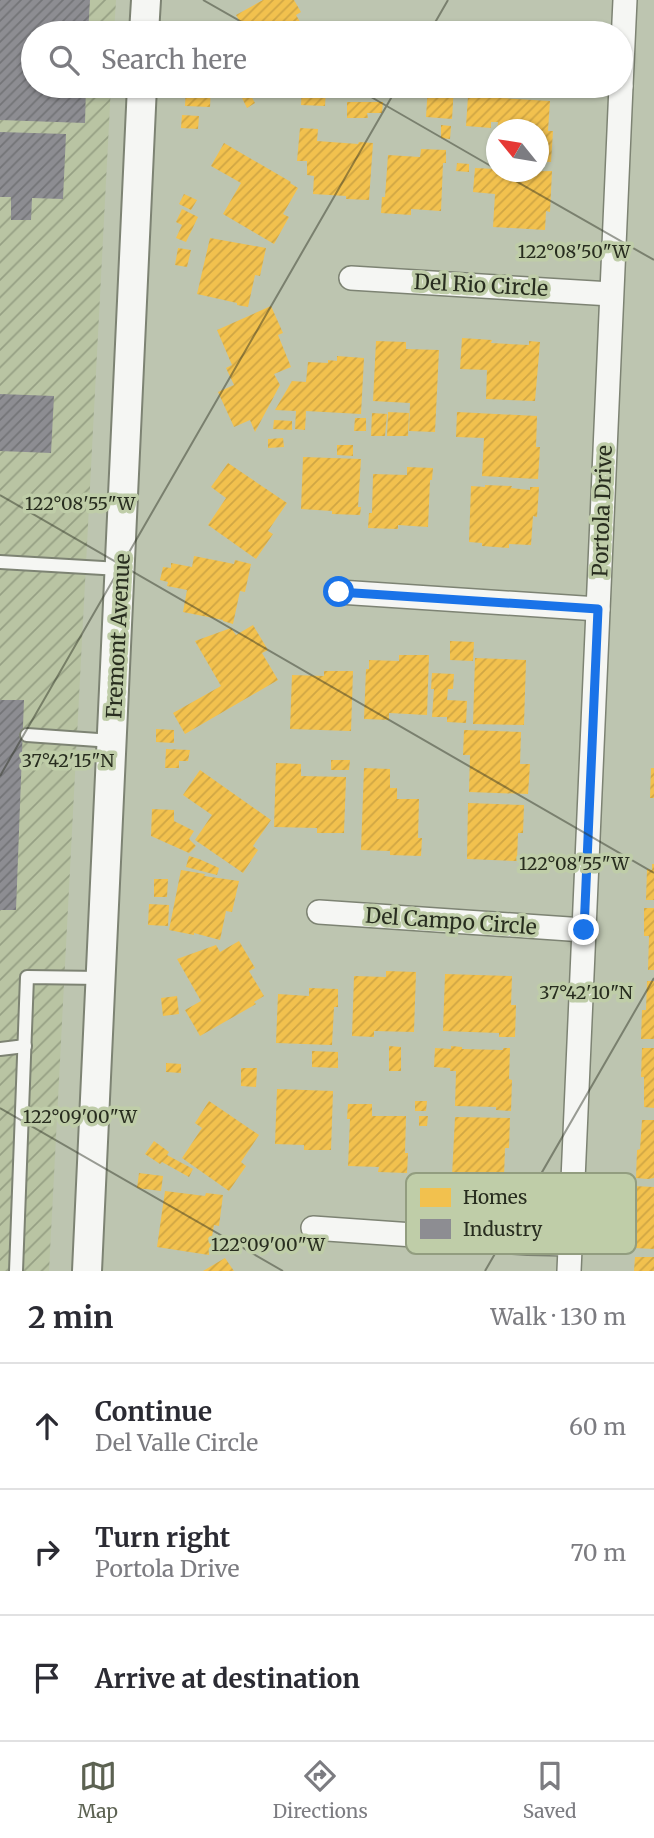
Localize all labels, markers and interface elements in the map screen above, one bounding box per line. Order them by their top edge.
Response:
search box [21,21,633,98]
icon: search [45,41,83,79]
text: Search here [101,43,247,76]
north arrow [486,119,549,182]
text: 122°08'50"W [518,240,631,263]
street label: Del Rio Circle [413,268,549,302]
street label: Portola Drive [586,445,618,577]
text: 122°08'55"W [25,492,136,515]
street label: Fremont Avenue [100,553,136,719]
route start [323,576,354,607]
text: 37°42'15"N [22,749,114,772]
text: 122°08'55"W [519,852,630,875]
street label: Del Campo Circle [364,902,538,940]
route end [568,914,599,945]
text: 37°42'10"N [539,981,633,1004]
text: 122°09'00"W [23,1105,138,1128]
legend [406,1173,636,1254]
text: Homes [463,1185,527,1209]
text: Industry [463,1217,542,1241]
text: 122°09'00"W [211,1233,326,1256]
text: 2 min [28,1298,113,1336]
text: Walk · 130 m [491,1302,626,1331]
text: Continue [95,1395,212,1428]
icon: ahead [28,1407,66,1445]
text: 60 m [569,1412,626,1441]
text: Del Valle Circle [95,1428,258,1457]
text: Turn right [95,1521,230,1554]
icon: right [28,1533,66,1571]
text: 70 m [570,1538,626,1567]
text: Portola Drive [95,1554,239,1583]
icon: arrive [28,1659,66,1697]
text: Arrive at destination [95,1662,360,1695]
tab: Map [77,1757,118,1823]
tab: Directions [273,1757,368,1823]
tab: Saved [523,1757,577,1823]

